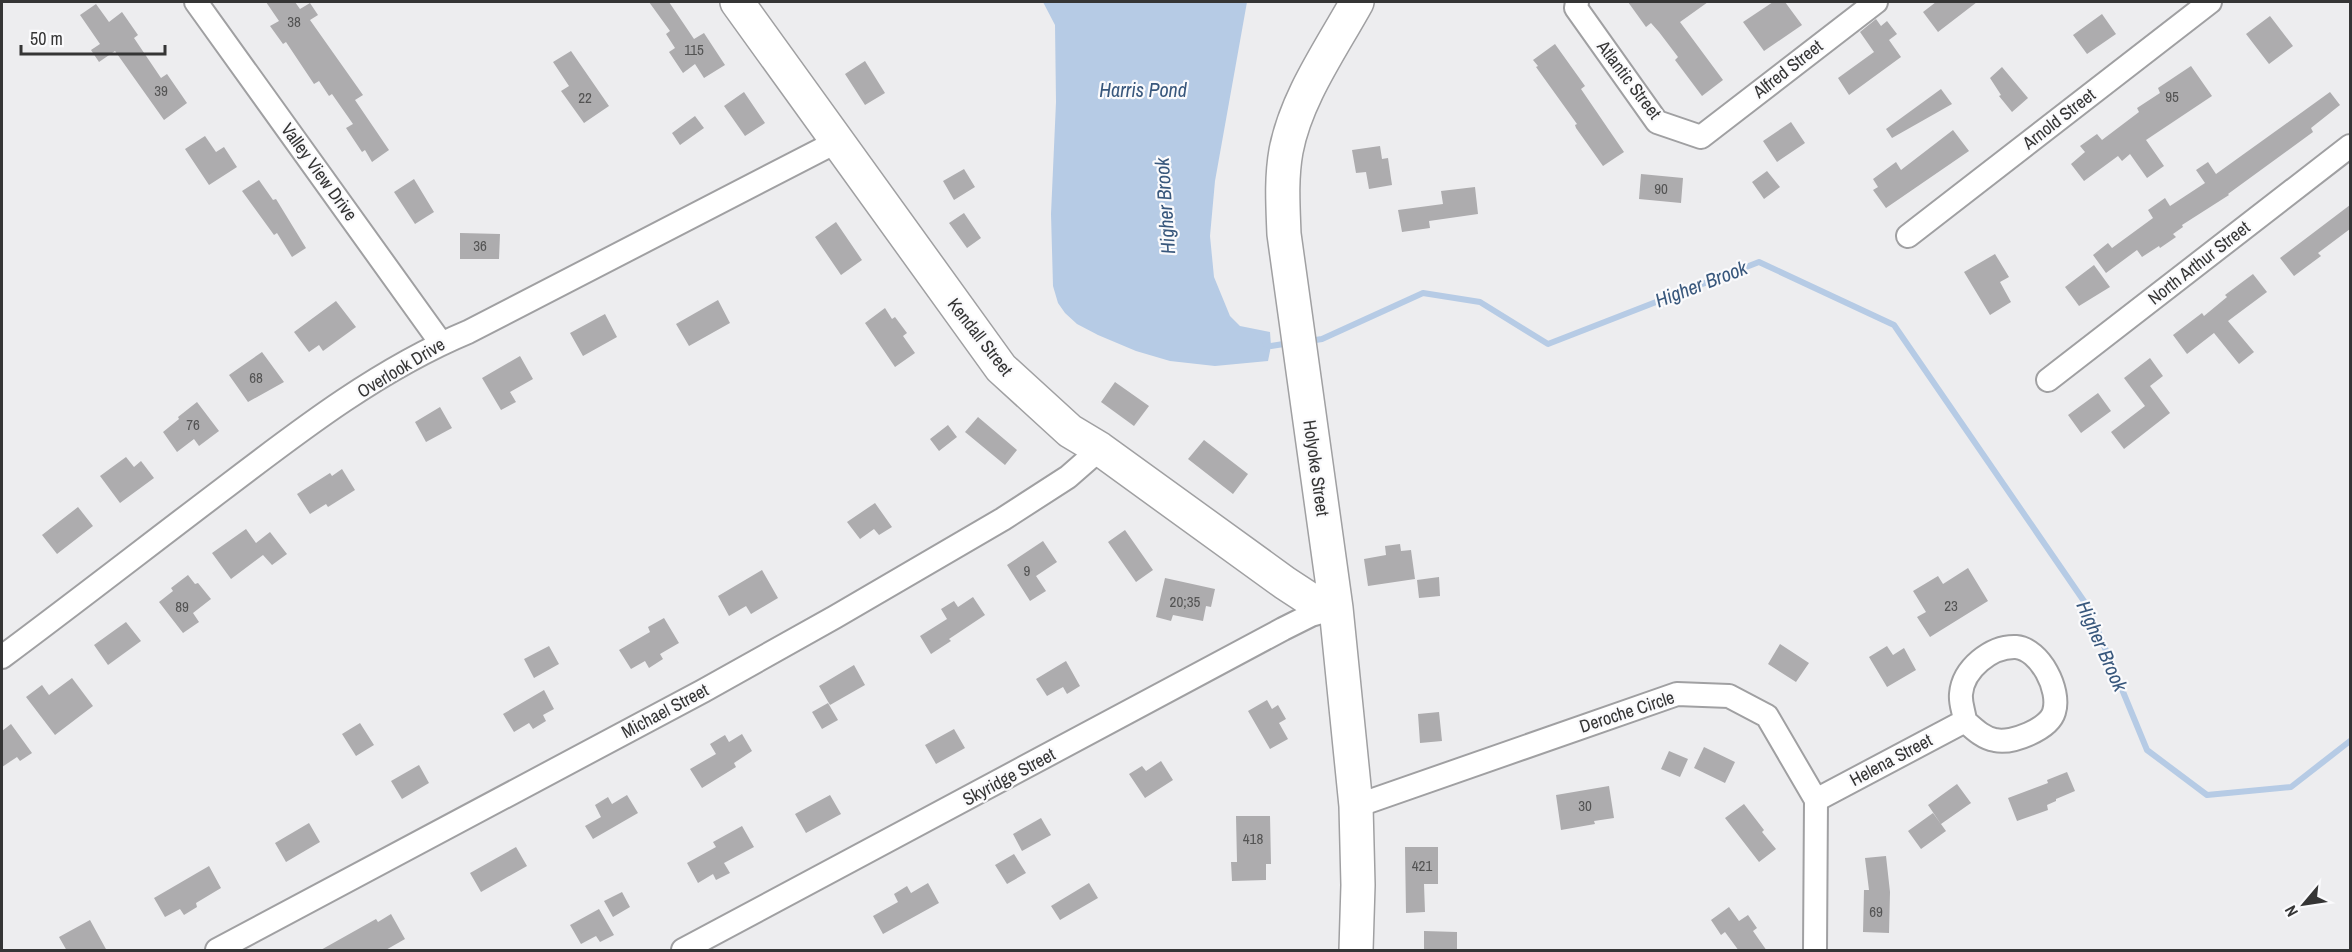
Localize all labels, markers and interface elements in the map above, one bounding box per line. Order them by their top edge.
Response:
house number: 38 [287,11,301,32]
scale bar [21,18,165,56]
text: 50 m [30,26,63,51]
street label: Alfred Street [1747,33,1828,104]
street label: Atlantic Street [1591,34,1667,124]
house number: 115 [684,39,704,60]
water label: Harris Pond [1099,76,1188,103]
house number: 39 [154,80,168,101]
street label: Arnold Street [2016,82,2100,156]
house number: 95 [2165,86,2179,107]
house number: 22 [578,87,592,108]
street label: Valley View Drive [275,118,363,226]
water label: Higher Brook [1148,156,1181,255]
house number: 90 [1654,178,1668,199]
street label: North Arthur Street [2143,215,2255,310]
house number: 36 [473,235,487,256]
water label: Higher Brook [1651,253,1752,313]
street label: Kendall Street [942,292,1019,381]
street label: Overlook Drive [352,332,449,404]
house number: 68 [249,367,263,388]
house number: 76 [186,414,200,435]
street label: Holyoke Street [1297,418,1336,518]
house number: 9 [1024,560,1031,581]
house number: 20;35 [1170,591,1201,612]
house number: 23 [1944,595,1958,616]
house number: 89 [175,596,189,617]
water label: Higher Brook [2070,596,2135,696]
street label: Michael Street [617,677,713,744]
street label: Deroche Circle [1576,684,1678,739]
street label: Helena Street [1845,727,1936,792]
street label: Skyridge Street [958,742,1060,811]
house number: 30 [1578,795,1592,816]
house number: 418 [1243,828,1263,849]
house number: 421 [1412,855,1432,876]
north arrow [2274,874,2334,934]
house number: 69 [1869,901,1883,922]
text: N [2279,902,2303,921]

